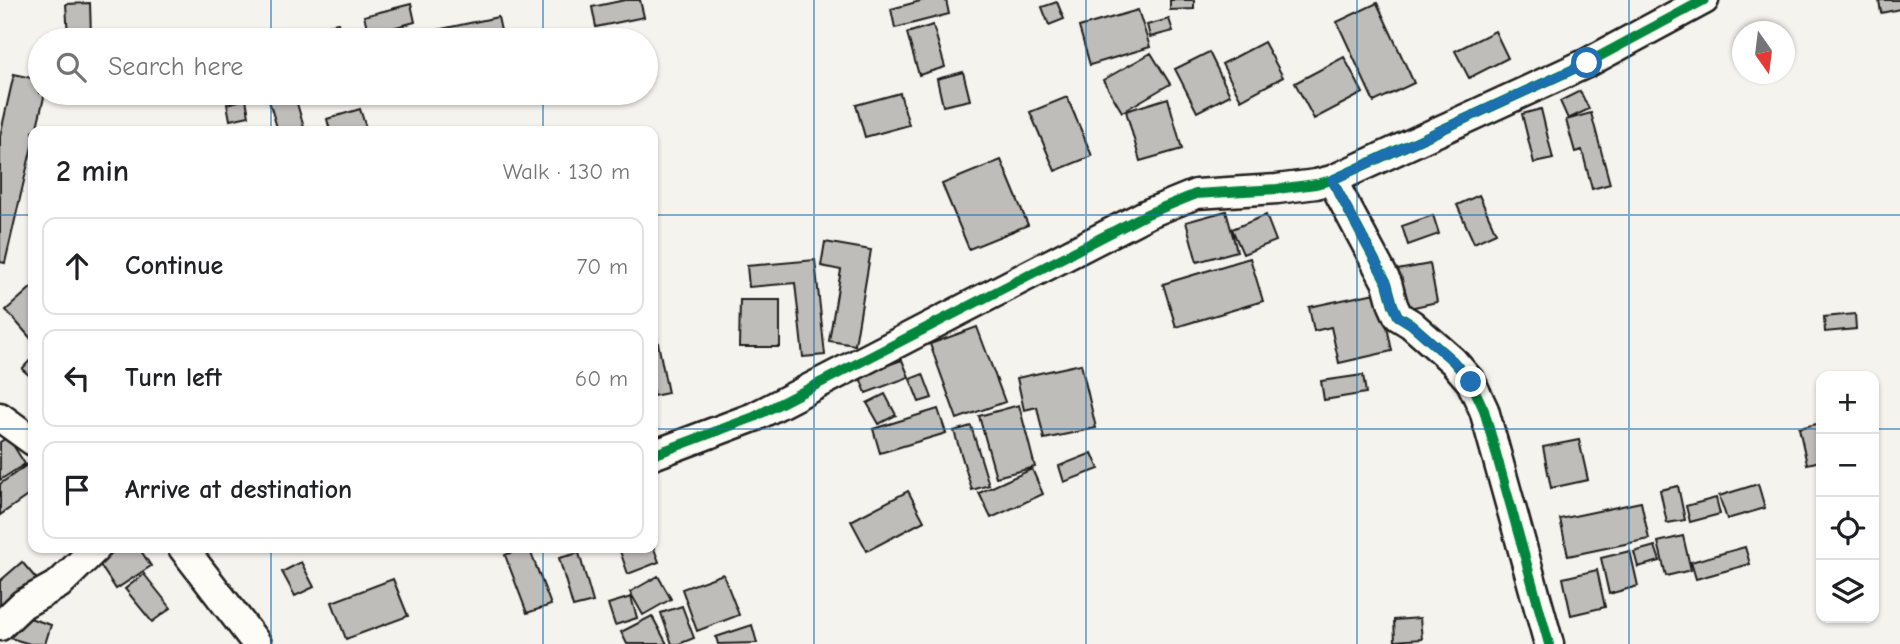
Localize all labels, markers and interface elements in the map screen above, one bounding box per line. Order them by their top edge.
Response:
north arrow [1732,21,1795,84]
search box [28,28,658,105]
route start [1571,47,1602,78]
icon: search [52,48,90,86]
text: Search here [108,52,243,82]
text: 2 min [56,154,129,189]
text: Walk · 130 m [503,158,630,185]
icon: ahead [58,247,96,285]
text: Continue [125,251,223,281]
text: 70 m [576,253,628,280]
icon: left [58,359,96,397]
text: Turn left [125,363,222,393]
text: 60 m [575,365,628,392]
route end [1455,366,1486,397]
map controls [1816,371,1879,623]
button: + [1816,371,1879,434]
button: − [1816,434,1879,497]
icon: arrive [58,471,96,509]
text: Arrive at destination [125,475,352,505]
button: locate [1816,497,1879,560]
button: layers [1816,560,1879,623]

